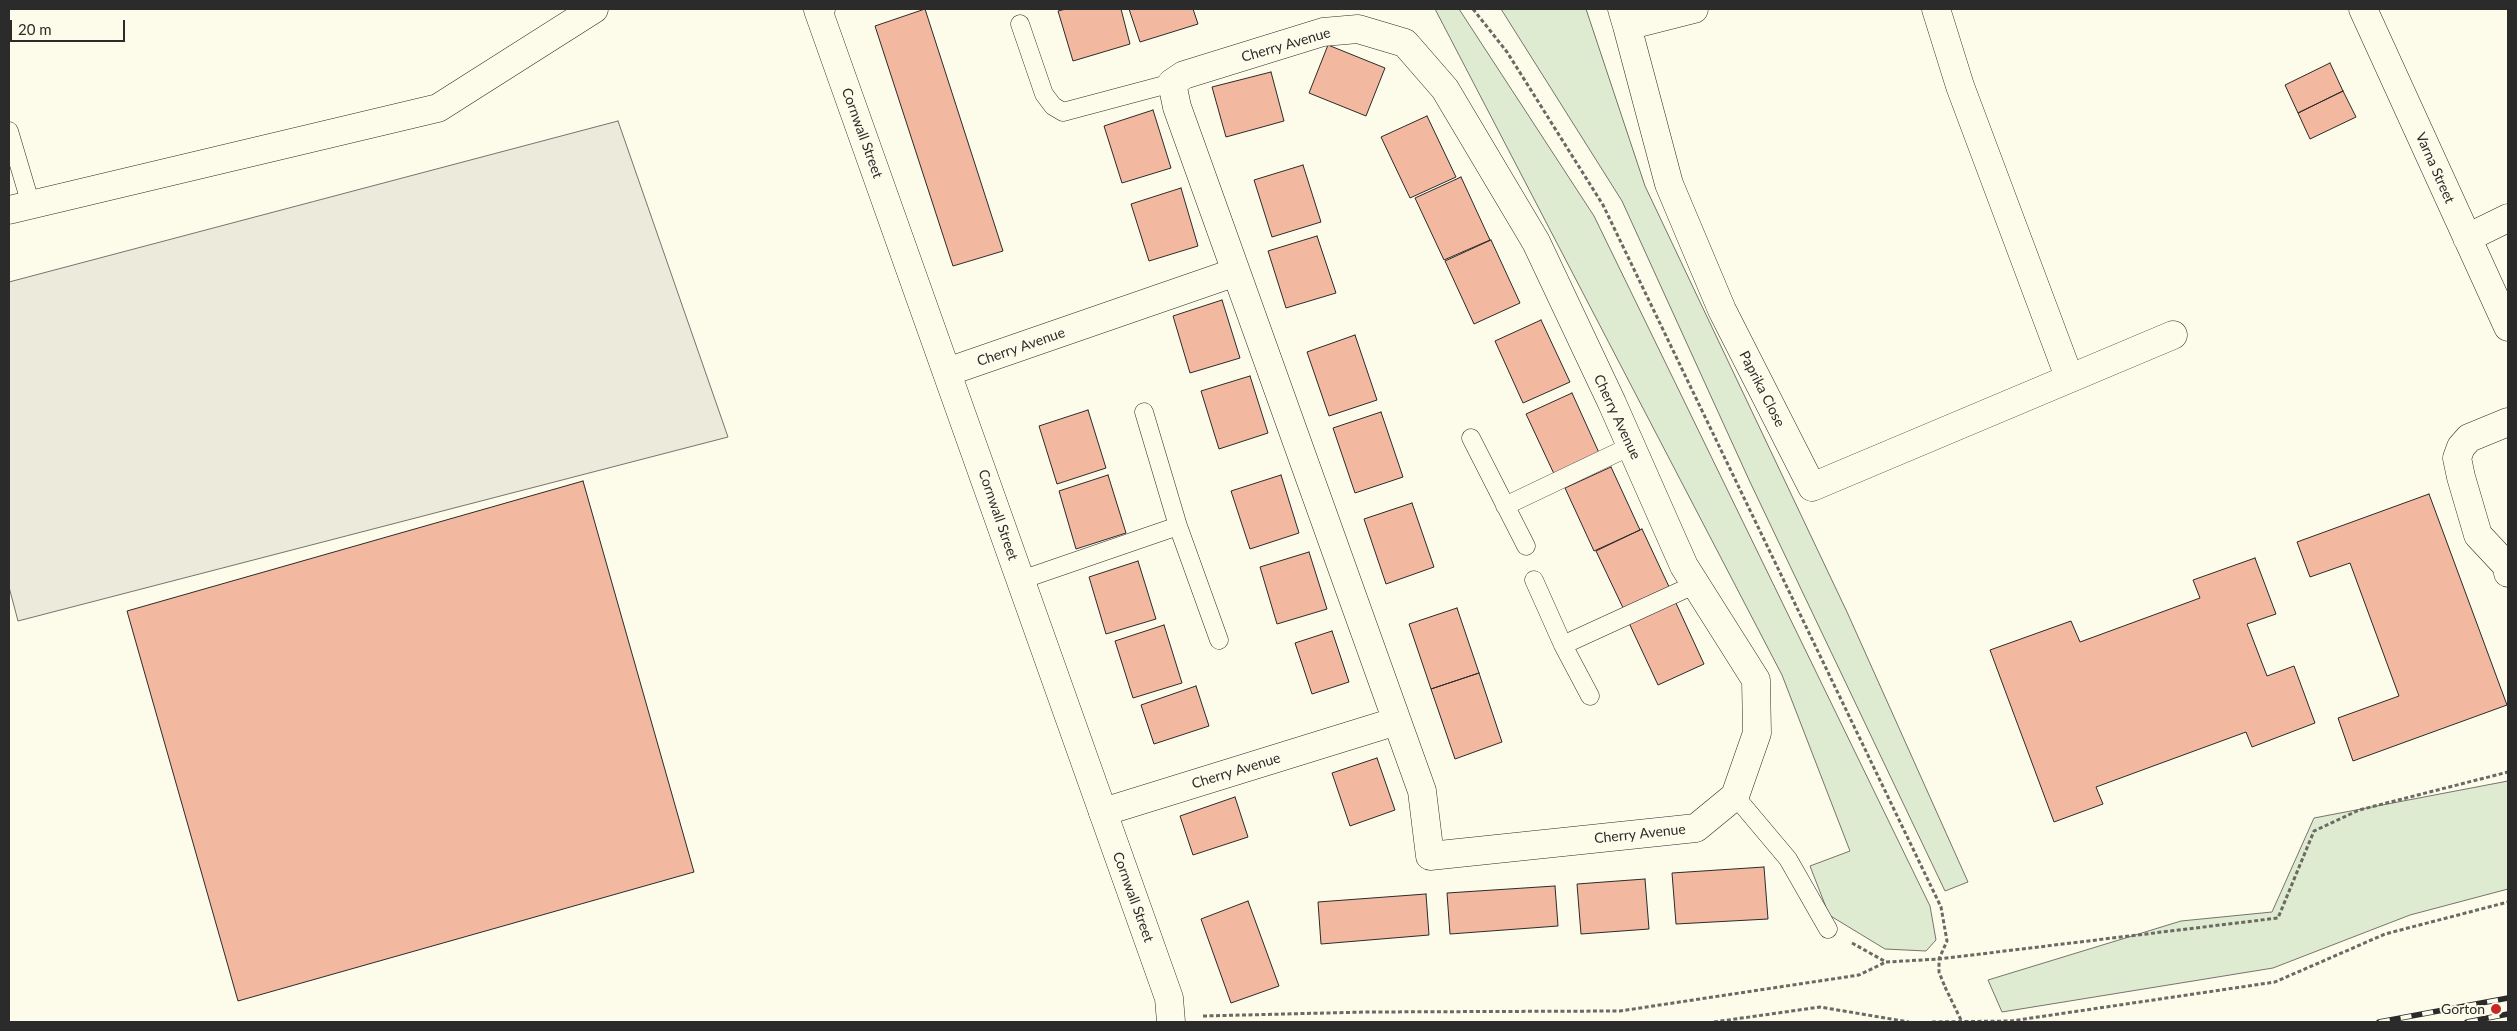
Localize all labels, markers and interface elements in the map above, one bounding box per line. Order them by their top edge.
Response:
scale bar [12,10,128,42]
text: 20 m [18,20,52,38]
street label: Cherry Avenue [1240,24,1332,66]
street label: Cornwall Street [838,86,886,180]
street label: Varna Street [2412,130,2458,206]
street label: Cherry Avenue [975,324,1067,370]
street label: Paprika Close [1736,348,1788,430]
street label: Cherry Avenue [1590,372,1644,462]
street label: Cornwall Street [975,467,1021,563]
street label: Cherry Avenue [1190,750,1282,792]
street label: Cherry Avenue [1593,821,1687,847]
street label: Cornwall Street [1109,850,1157,944]
place label: Gorton [2441,1001,2485,1017]
marker: Gorton [2489,1002,2503,1016]

